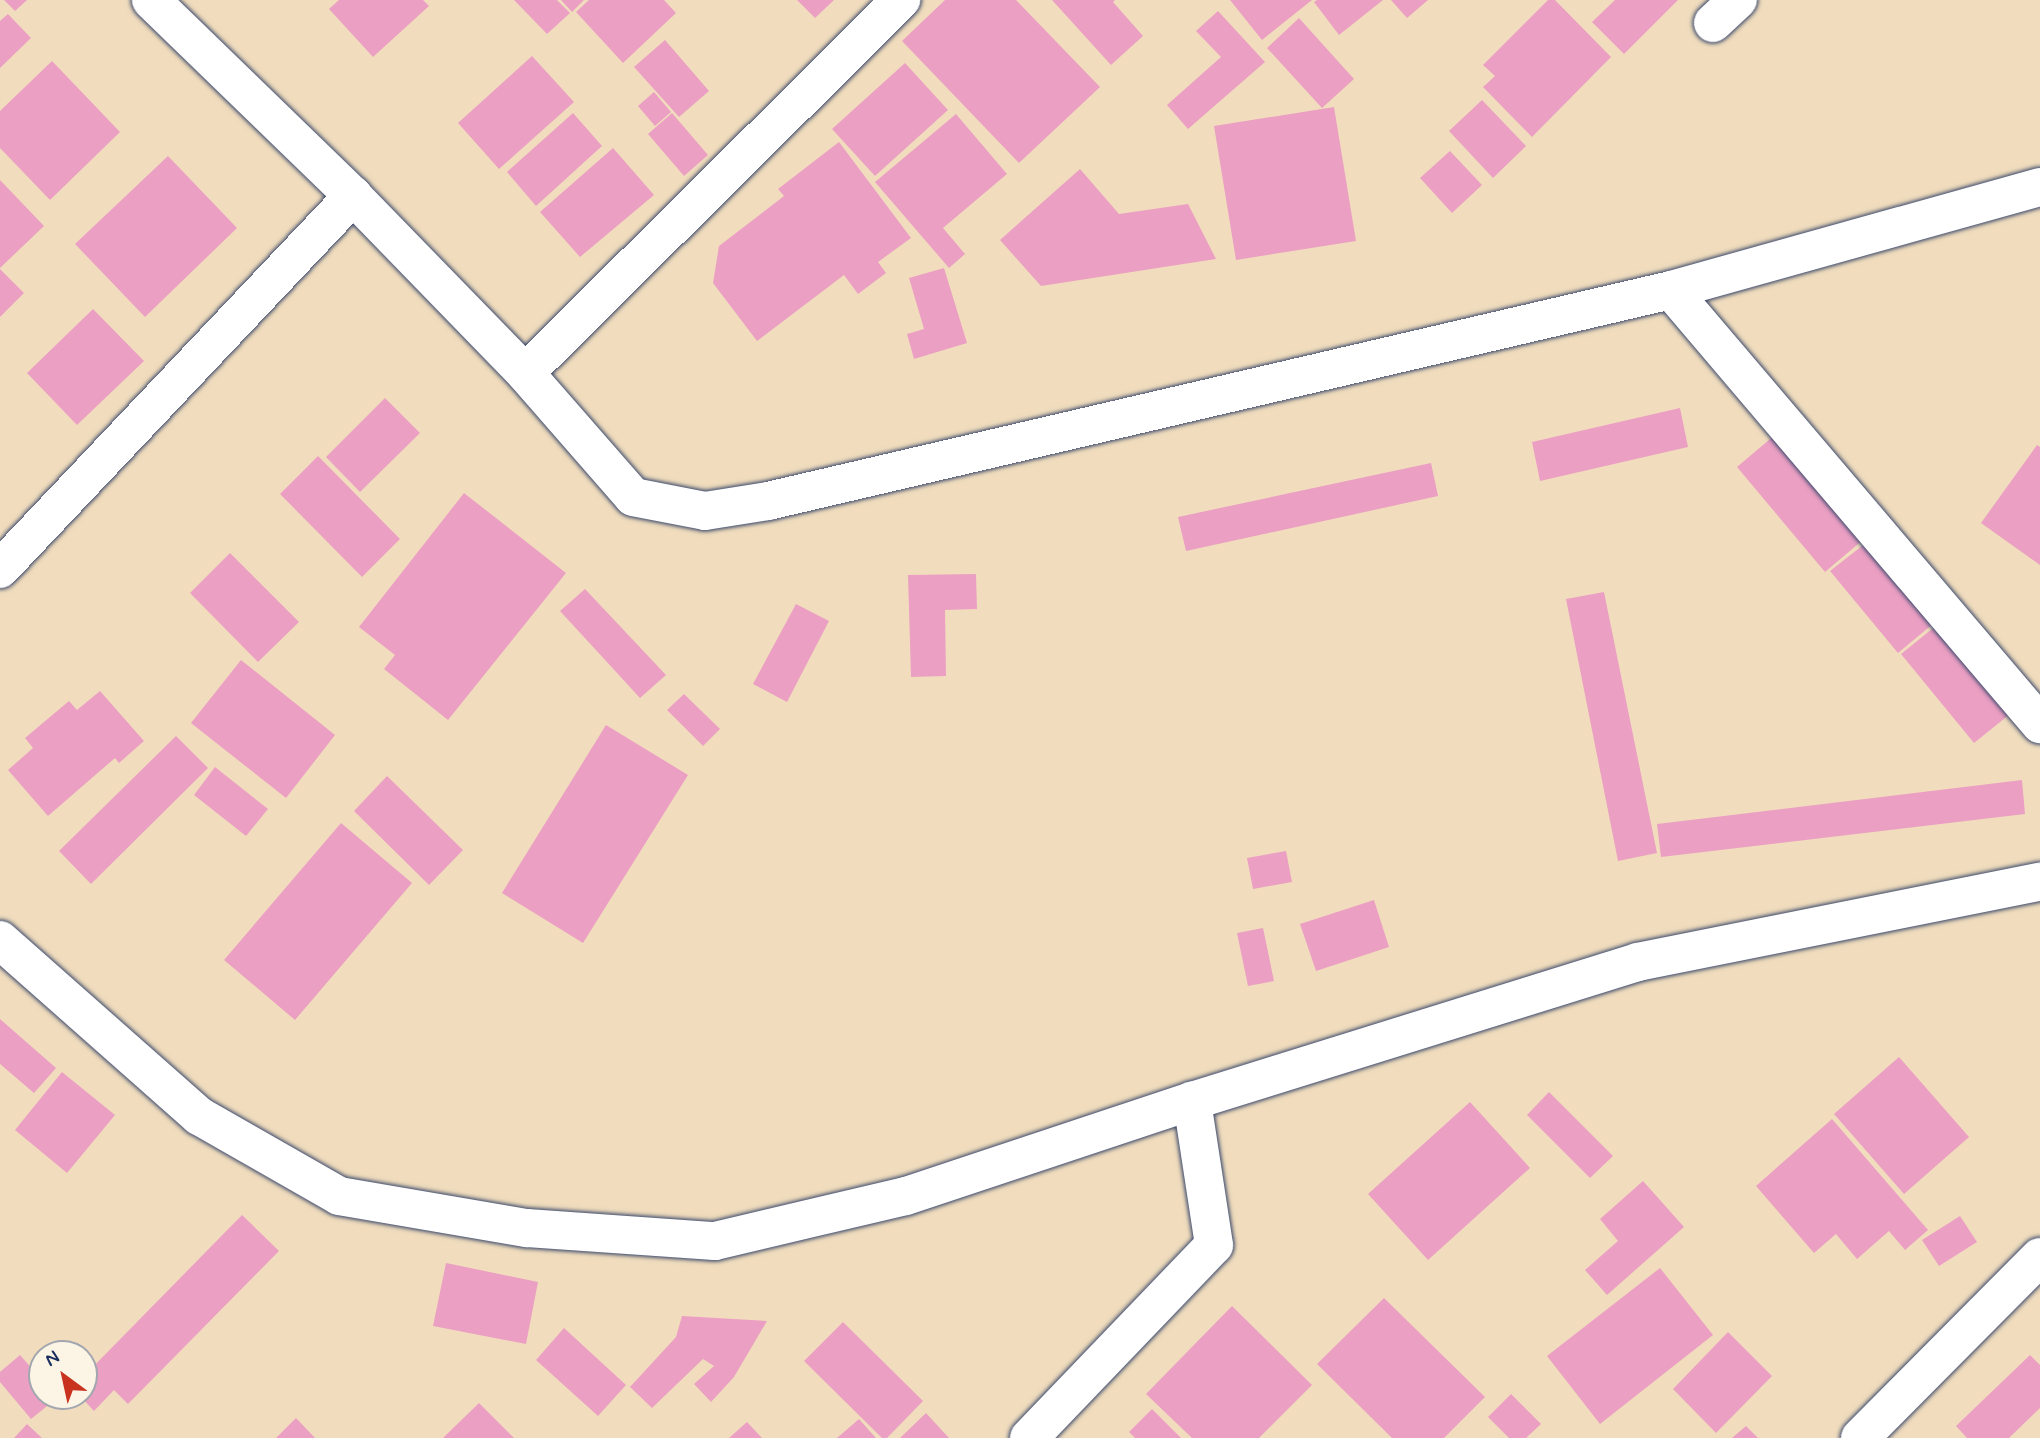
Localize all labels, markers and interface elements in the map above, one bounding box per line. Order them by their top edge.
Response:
north arrow [28,1340,98,1410]
text: N [40,1345,64,1373]

